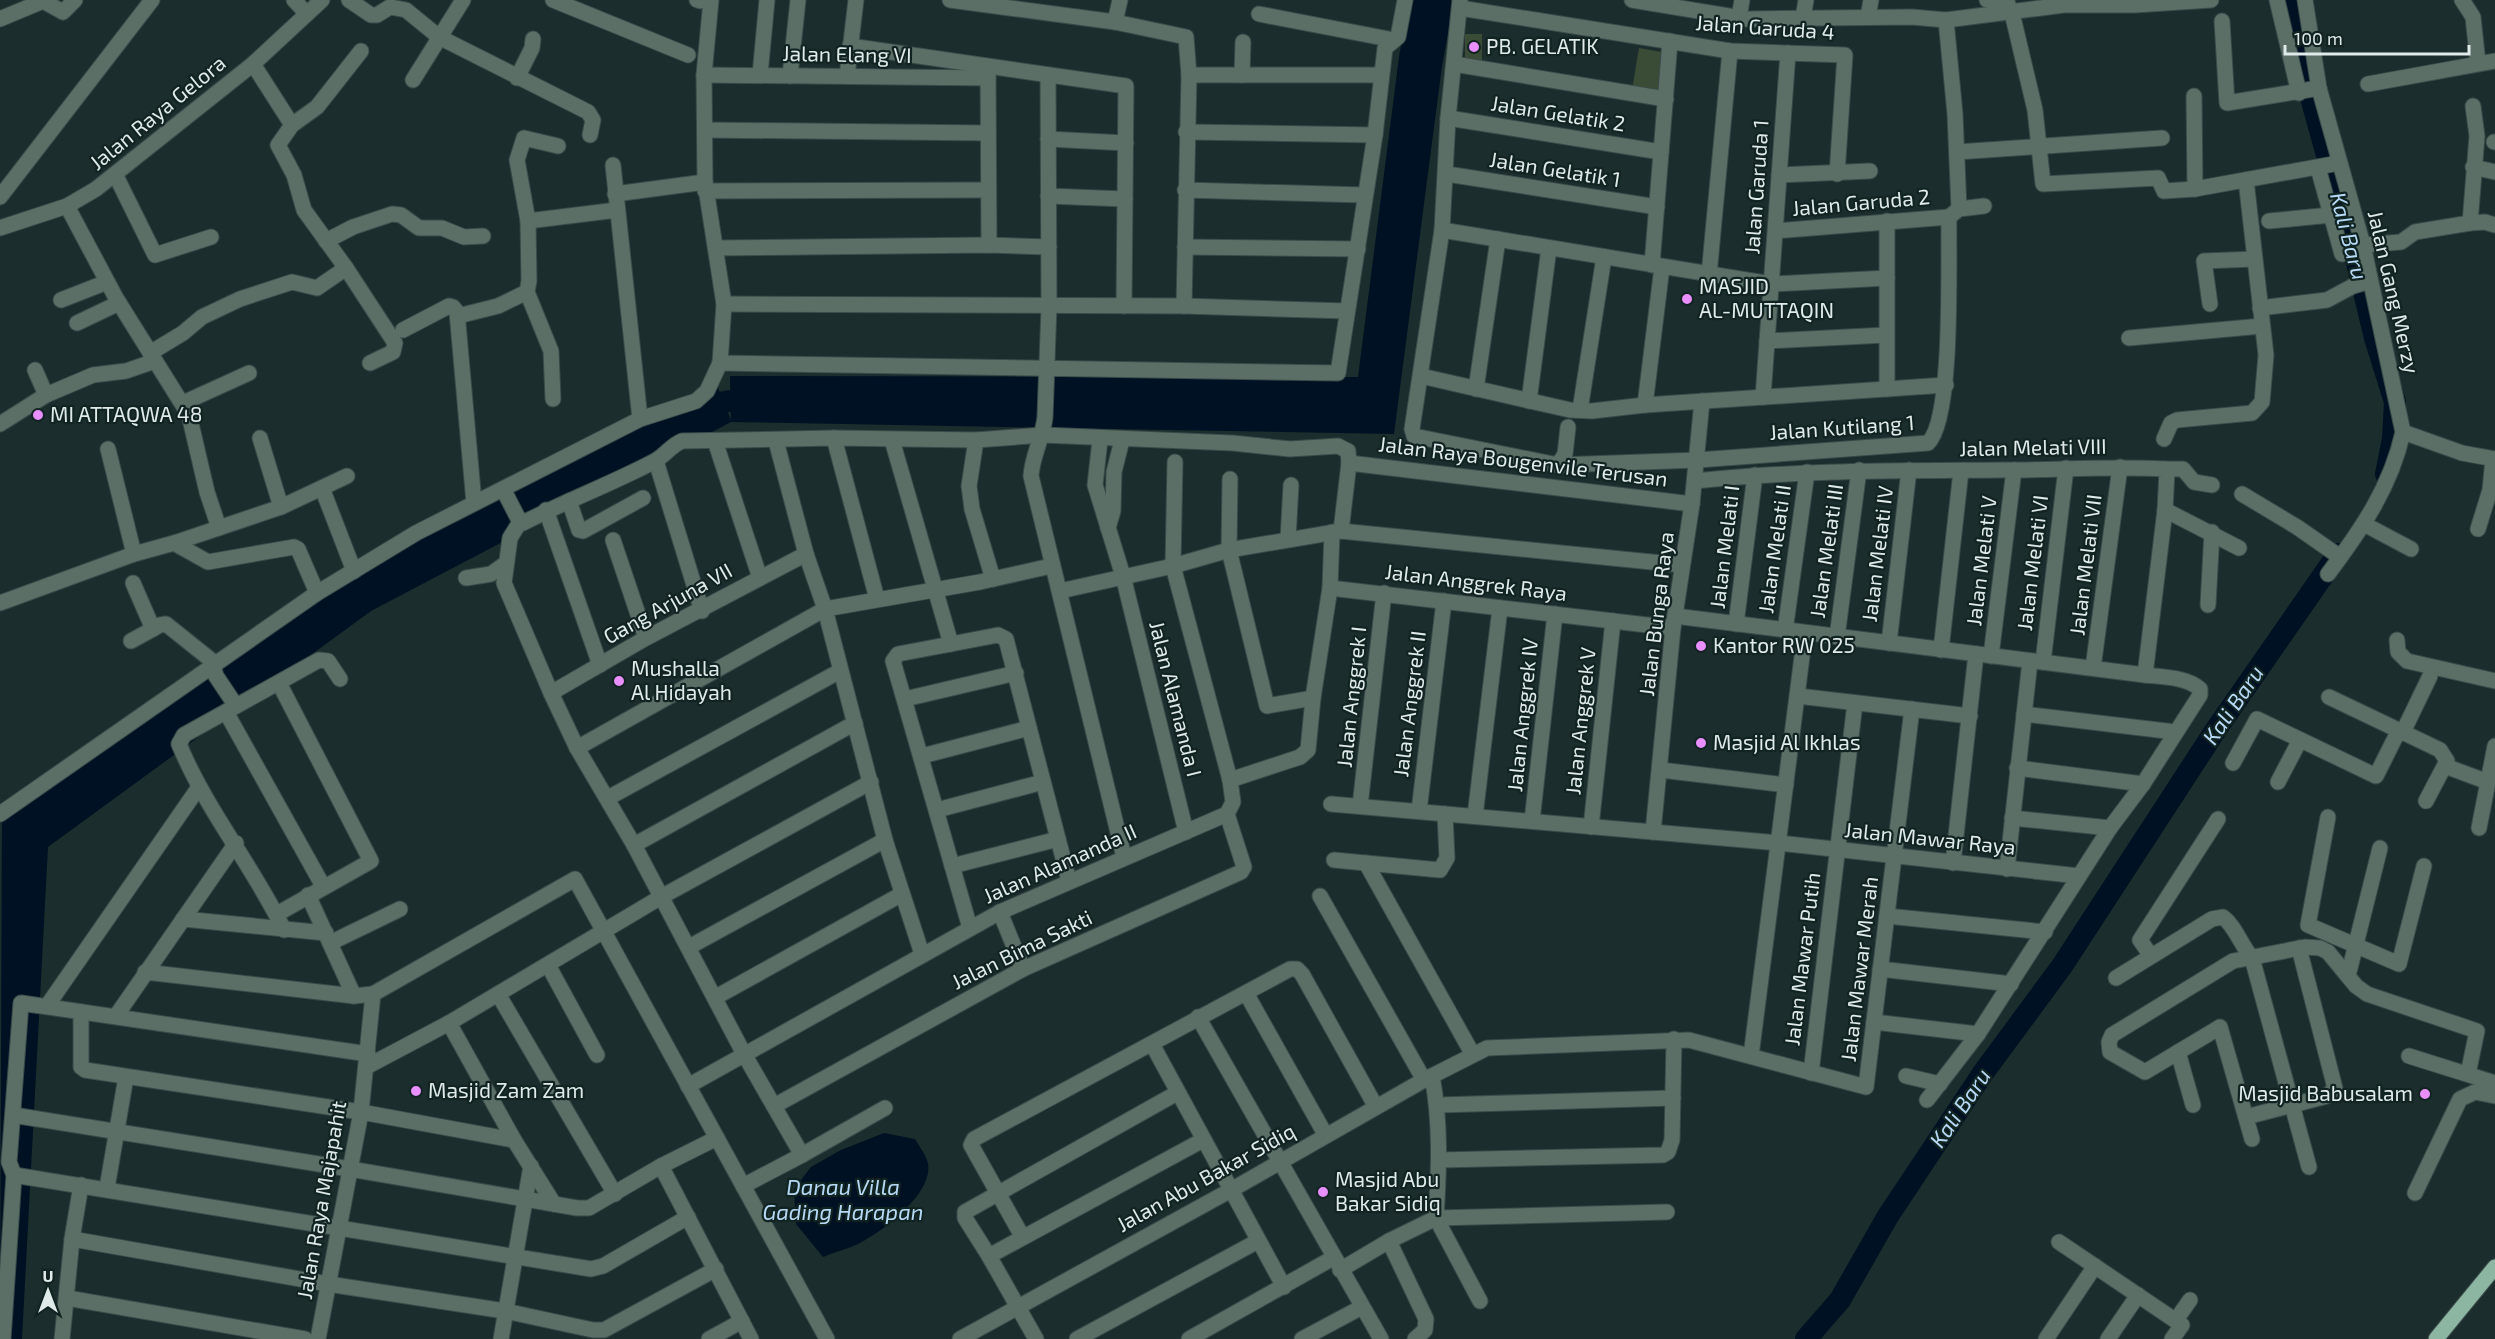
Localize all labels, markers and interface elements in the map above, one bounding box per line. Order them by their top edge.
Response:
street label: Jalan Garuda 4 [1695,9,1836,44]
scale bar [2285,18,2470,56]
text: 100 m [2294,27,2343,49]
place label: PB. GELATIK [1486,33,1599,58]
street label: Jalan Elang VI [782,40,912,67]
marker: PB. GELATIK [1467,40,1481,54]
street label: Jalan Raya Gelora [84,49,230,174]
street label: Jalan Gelatik 2 [1489,90,1627,135]
street label: Jalan Garuda 1 [1738,119,1773,255]
street label: Jalan Gelatik 1 [1488,146,1623,191]
street label: Jalan Garuda 2 [1791,183,1931,220]
water label: Kali Baru [2326,189,2374,282]
street label: Jalan Gang Merzy [2364,208,2425,376]
place label: MASJID AL-MUTTAQIN [1699,273,1834,323]
marker: MASJID AL-MUTTAQIN [1680,292,1694,306]
place label: MI ATTAQWA 48 [50,401,202,427]
marker: MI ATTAQWA 48 [31,408,45,422]
street label: Jalan Kutilang 1 [1768,409,1915,444]
street label: Jalan Raya Bougenvile Terusan [1377,430,1669,491]
street label: Jalan Melati VIII [1959,433,2107,460]
street label: Jalan Melati III [1804,482,1847,619]
street label: Jalan Melati II [1752,483,1795,615]
street label: Jalan Melati I [1704,484,1743,610]
street label: Jalan Melati IV [1856,484,1897,623]
street label: Jalan Melati VII [2063,493,2106,637]
street label: Jalan Melati V [1960,494,2001,627]
street label: Jalan Melati VI [2011,494,2052,632]
street label: Jalan Bunga Raya [1633,530,1678,697]
street label: Gang Arjuna VII [599,557,736,649]
street label: Jalan Anggrek Raya [1384,558,1569,605]
street label: Jalan Alamanda I [1145,618,1208,779]
street label: Jalan Anggrek I [1331,625,1370,769]
street label: Jalan Anggrek II [1387,629,1430,778]
place label: Kantor RW 025 [1713,632,1855,657]
street label: Jalan Anggrek IV [1501,637,1542,793]
marker: Kantor RW 025 [1694,639,1708,653]
street label: Jalan Anggrek V [1559,646,1600,796]
place label: Mushalla Al Hidayah [631,655,732,704]
water label: Kali Baru [2196,660,2268,749]
marker: Mushalla Al Hidayah [612,674,626,688]
place label: Masjid Al Ikhlas [1713,729,1861,755]
marker: Masjid Al Ikhlas [1694,736,1708,750]
street label: Jalan Mawar Raya [1843,816,2017,859]
street label: Jalan Alamanda II [979,818,1140,908]
street label: Jalan Mawar Putih [1778,871,1825,1047]
street label: Jalan Mawar Merah [1835,875,1882,1063]
street label: Jalan Bima Sakti [947,904,1096,994]
water label: Kali Baru [1923,1063,1995,1152]
place label: Masjid Zam Zam [428,1077,584,1103]
place label: Masjid Babusalam [2238,1080,2413,1106]
marker: Masjid Zam Zam [409,1084,423,1098]
marker: Masjid Babusalam [2418,1087,2432,1101]
street label: Jalan Raya Majapahit [291,1099,351,1301]
street label: Jalan Abu Bakar Sidiq [1112,1117,1299,1236]
place label: Masjid Abu Bakar Sidiq [1335,1166,1441,1215]
water label: Danau Villa Gading Harapan [763,1173,923,1224]
marker: Masjid Abu Bakar Sidiq [1316,1185,1330,1199]
north arrow [18,1261,78,1321]
text: U [43,1266,53,1285]

